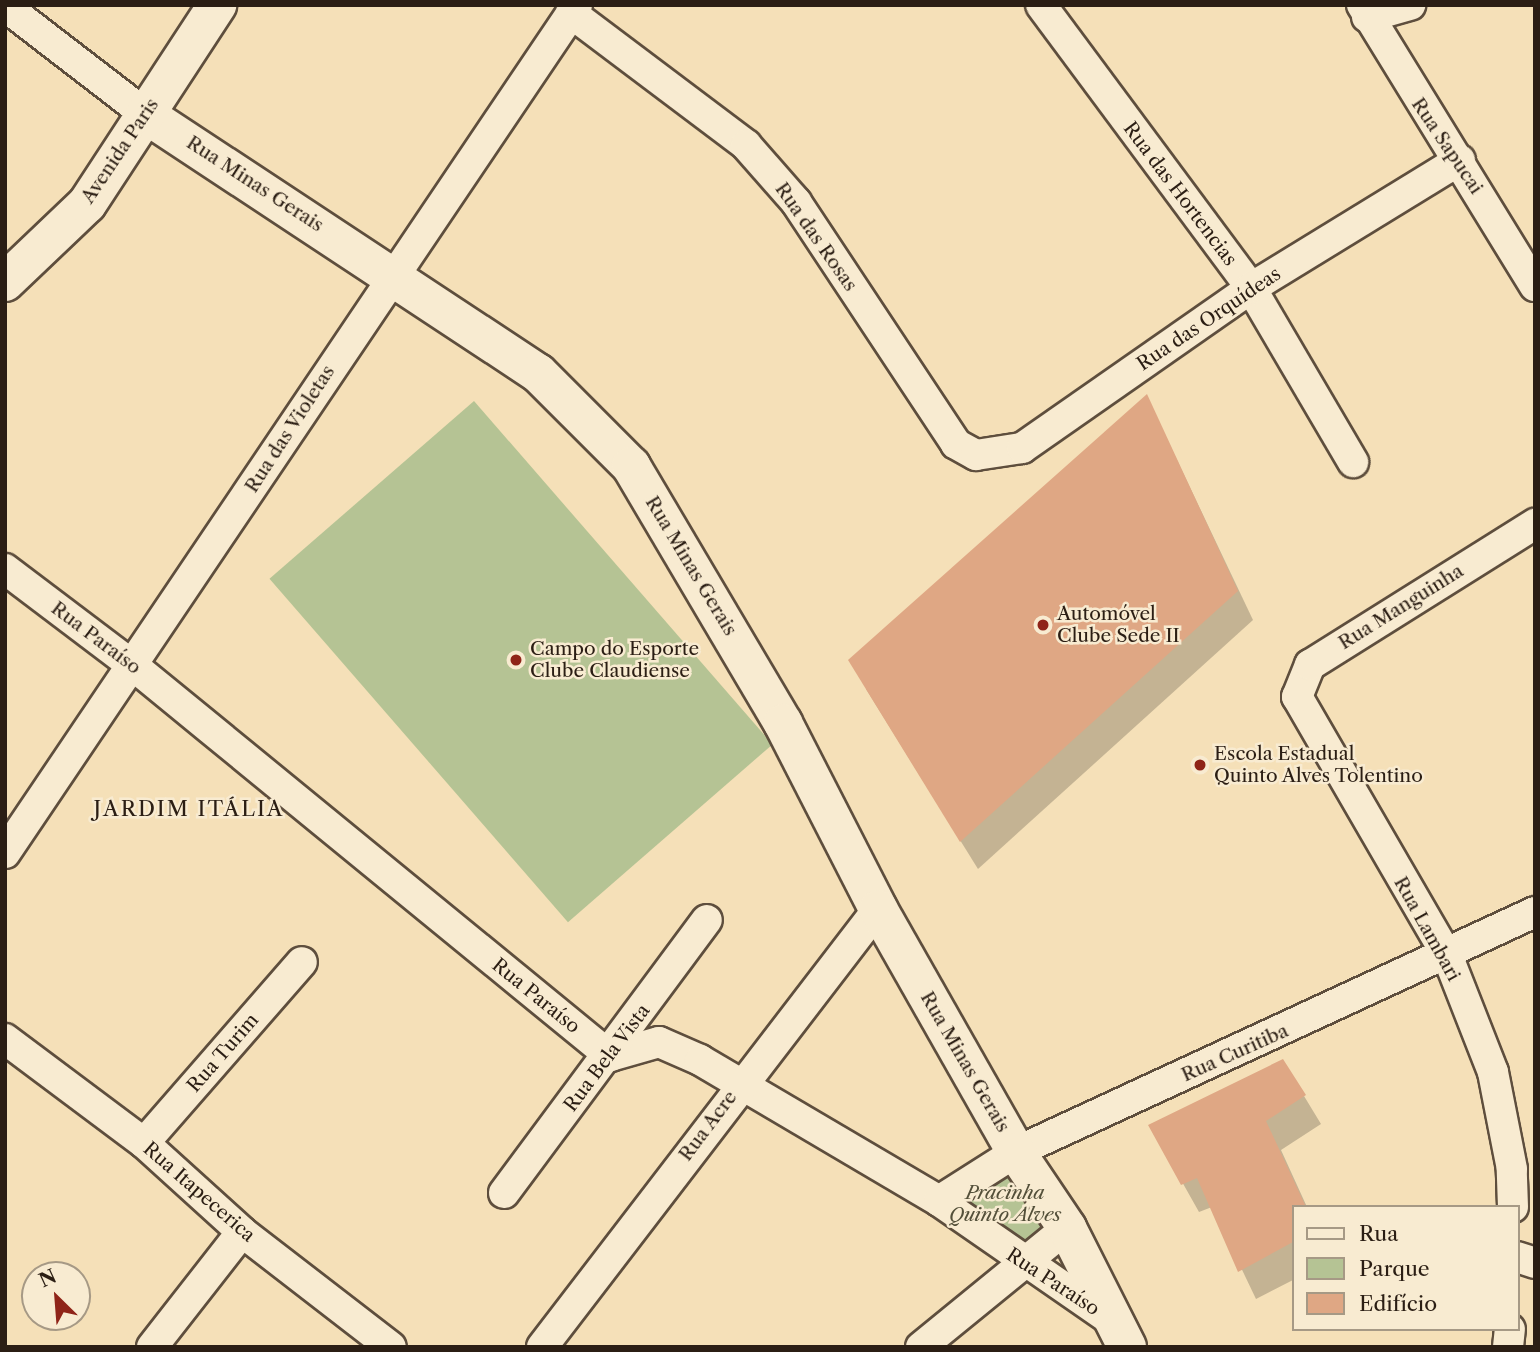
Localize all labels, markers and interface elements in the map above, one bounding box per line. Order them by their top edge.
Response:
street label: Avenida Paris [76,94,164,208]
street label: Rua Sapucai [1406,94,1488,198]
street label: Rua das Hortencias [1118,118,1242,270]
street label: Rua Minas Gerais [182,131,328,237]
street label: Rua das Rosas [770,178,862,296]
street label: Rua das Orquídeas [1133,262,1285,376]
street label: Rua das Violetas [240,361,340,497]
street label: Rua Minas Gerais [640,492,742,640]
street label: Rua Manguinha [1334,559,1468,655]
street label: Rua Paraíso [47,597,145,679]
place label: Automóvel Clube Sede II [1057,603,1180,647]
marker: Automóvel Clube Sede II [1035,617,1051,633]
place label: Campo do Esporte Clube Claudiense [530,638,699,682]
marker: Campo do Esporte Clube Claudiense [508,652,524,668]
place label: Escola Estadual Quinto Alves Tolentino [1214,743,1424,787]
marker: Escola Estadual Quinto Alves Tolentino [1192,757,1208,773]
district label: JARDIM ITÁLIA [95,796,283,822]
street label: Rua Lambari [1389,873,1465,985]
street label: Rua Paraíso [487,954,585,1038]
street label: Rua Minas Gerais [915,988,1015,1136]
street label: Rua Bela Vista [559,999,655,1117]
street label: Rua Turim [182,1009,264,1097]
street label: Rua Curitiba [1178,1019,1292,1087]
street label: Rua Acre [674,1086,742,1166]
street label: Rua Itapecerica [138,1137,260,1247]
park label: Pracinha Quinto Alves [949,1182,1061,1226]
legend [1292,1205,1519,1331]
text: Rua [1359,1221,1398,1246]
street label: Rua Paraíso [1002,1243,1104,1321]
text: Parque [1359,1256,1430,1281]
north arrow [21,1261,91,1331]
text: N [35,1264,60,1292]
text: Edifício [1359,1291,1437,1316]

